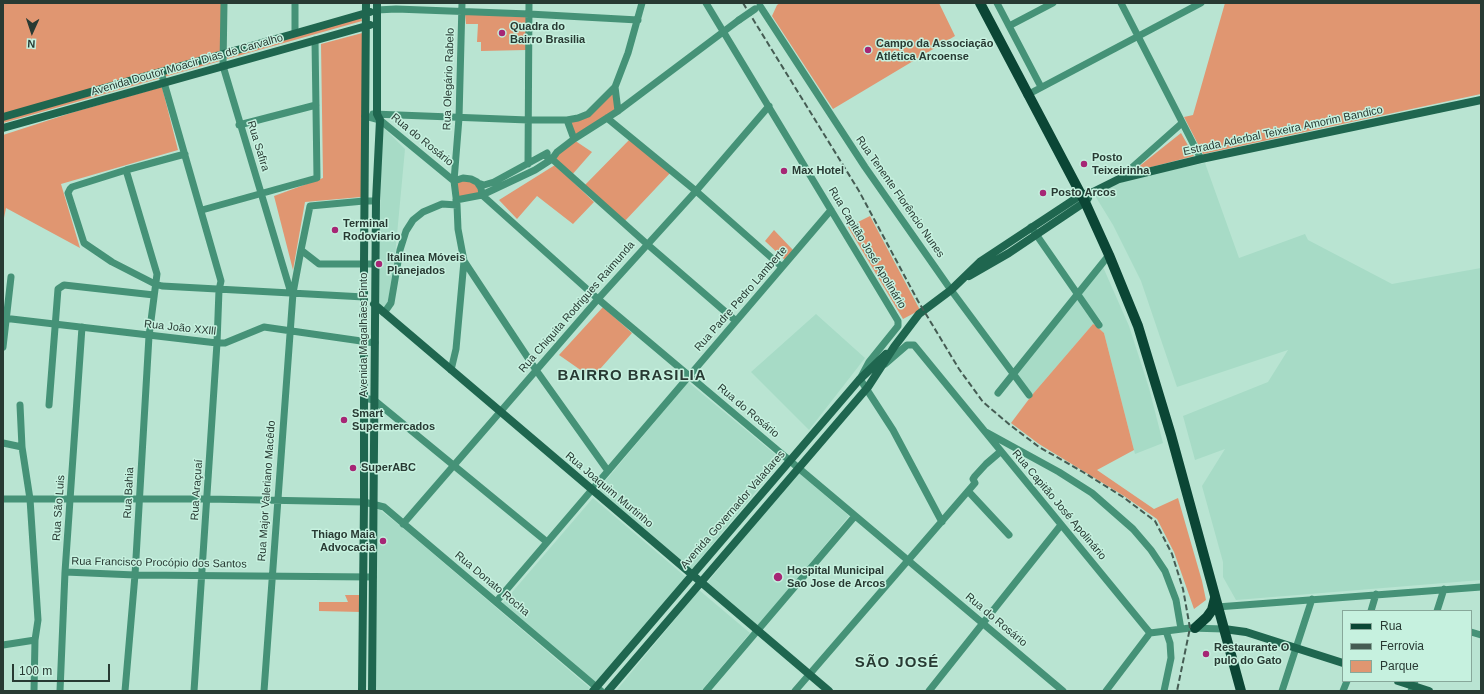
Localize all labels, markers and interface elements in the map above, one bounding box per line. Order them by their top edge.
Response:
north arrow [12,12,52,52]
place label: Quadra do Bairro Brasilia [510,20,585,46]
street label: Rua Olegário Rabelo [441,27,457,131]
marker: Quadra do Bairro Brasilia [497,28,507,38]
street label: Avenida Doutor Moacir Dias de Carvalho [89,31,285,99]
place label: Campo da Associação Atlética Arcoense [876,37,993,63]
text: N [27,38,36,50]
marker: Campo da Associação Atlética Arcoense [863,45,873,55]
street label: Estrada Aderbal Teixeira Amorim Bandico [1182,103,1384,159]
street label: Rua do Rosário [388,111,456,169]
street label: Rua Safira [244,119,272,173]
street label: Rua Tenente Florêncio Nunes [853,134,947,260]
place label: Posto Teixeirinha [1092,151,1149,177]
marker: Posto Teixeirinha [1079,159,1089,169]
place label: Max Hotel [792,164,844,178]
marker: Max Hotel [779,166,789,176]
street label: Rua Capitão José Apolinário [825,185,909,311]
place label: Posto Arcos [1051,186,1116,200]
marker: Posto Arcos [1038,188,1048,198]
place label: Terminal Rodoviario [343,217,400,243]
marker: Terminal Rodoviario [330,225,340,235]
street label: Rua Chiquita Rodrigues Raimunda [516,239,638,375]
street label: Rua Padre Pedro Lamberte [692,244,790,354]
place label: Italinea Móveis Planejados [387,251,465,277]
marker: Italinea Móveis Planejados [374,259,384,269]
street label: Avenida Magalhães Pinto [357,273,371,397]
street label: Rua João XXlll [143,318,217,338]
district label: BAIRRO BRASILIA [557,367,707,385]
street label: Rua do Rosário [714,381,782,441]
place label: Smart Supermercados [352,407,435,433]
marker: Smart Supermercados [339,415,349,425]
street label: Rua Major Valeriano Macêdo [255,420,279,562]
street label: Rua Capitão José Apolinário [1009,447,1109,563]
street label: Avenida Governador Valadares [678,448,788,572]
street label: Rua Joaquim Murtinho [562,449,656,531]
street label: Rua Araçuaí [188,459,206,521]
place label: SuperABC [361,461,416,475]
marker: SuperABC [348,463,358,473]
street label: Rua Bahia [121,467,137,519]
street label: Rua São Luis [50,475,68,541]
place label: Thiago Maia Advocacia [311,528,375,554]
marker: Thiago Maia Advocacia [378,536,388,546]
street label: Rua Donato Rocha [452,549,532,619]
street label: Rua Francisco Procópio dos Santos [71,555,247,571]
place label: Hospital Municipal Sao Jose de Arcos [787,564,885,590]
marker: Hospital Municipal Sao Jose de Arcos [772,571,784,583]
street label: Rua do Rosário [962,590,1030,650]
legend [1342,610,1472,682]
text: Rua [1380,619,1402,633]
text: Ferrovia [1380,639,1424,653]
place label: Restaurante O pulo do Gato [1214,641,1289,667]
marker: Restaurante O pulo do Gato [1201,649,1211,659]
district label: SÃO JOSÉ [855,654,939,672]
scale bar [14,656,112,682]
text: Parque [1380,659,1419,673]
text: 100 m [19,664,52,678]

